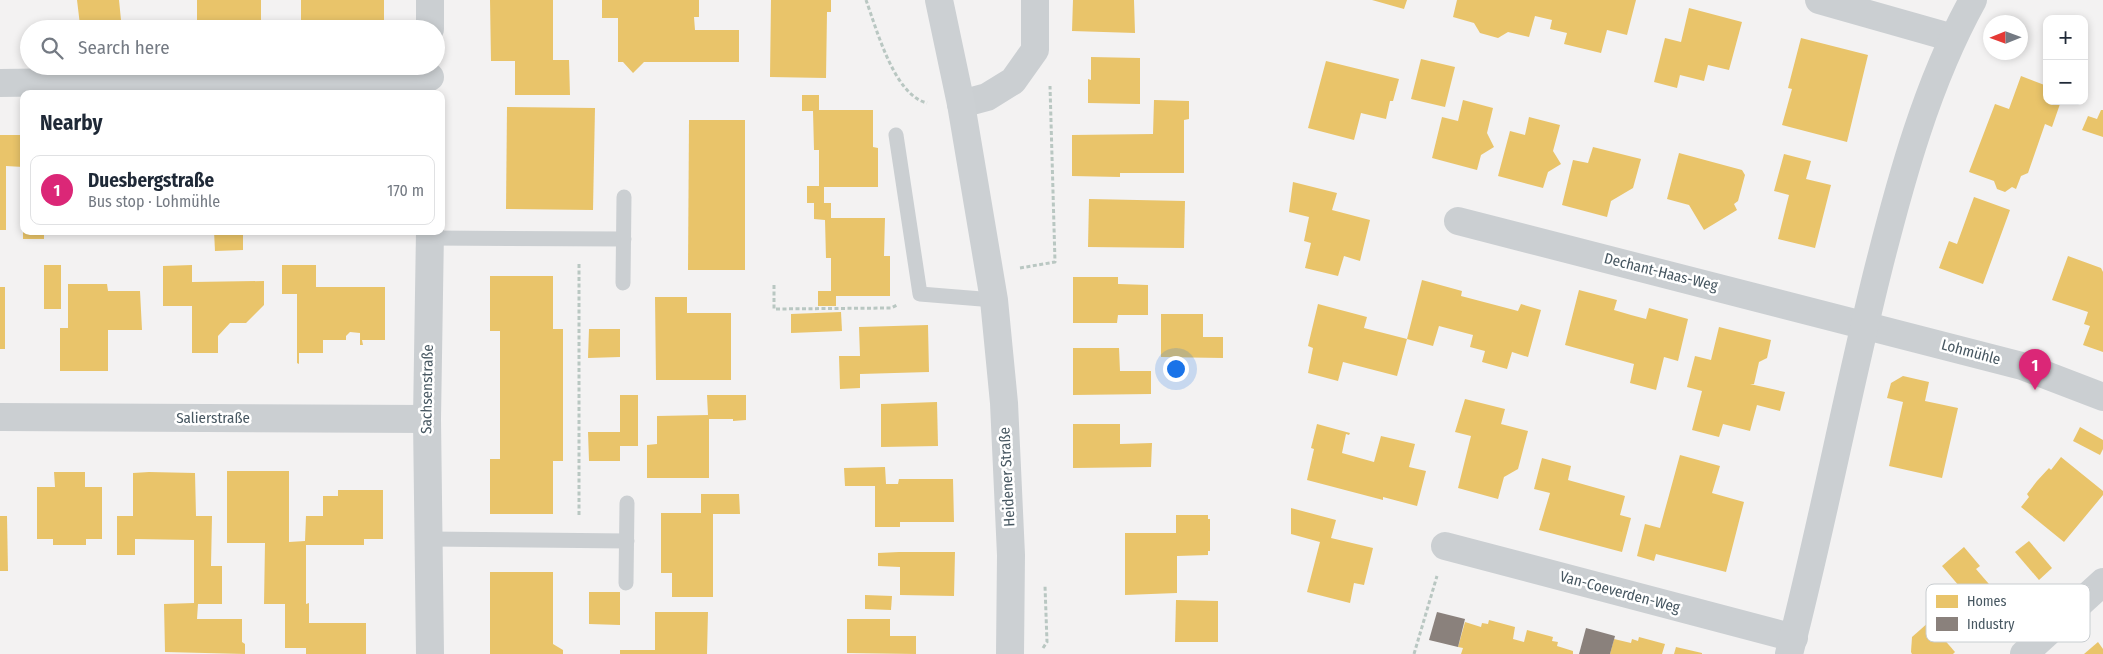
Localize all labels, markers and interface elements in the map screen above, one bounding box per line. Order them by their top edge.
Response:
north arrow [1983,15,2028,60]
map controls [2043,15,2088,105]
button: + [2043,15,2088,60]
search box [20,20,445,75]
icon: search [38,34,66,62]
text: Search here [78,36,170,59]
button: − [2043,60,2088,105]
text: Nearby [40,110,102,136]
text: Duesbergstraße [88,169,214,192]
text: 1 [54,181,60,200]
text: 170 m [387,181,424,200]
text: Bus stop · Lohmühle [88,192,220,211]
street label: Dechant-Haas-Weg [1602,249,1720,295]
street label: Lohmühle [1939,335,2003,369]
street label: Sachsenstraße [417,344,437,434]
pin: 1 [2019,349,2051,390]
your location [1163,356,1189,382]
street label: Salierstraße [176,409,250,427]
street label: Heidener Straße [995,427,1019,527]
street label: Van-Coeverden-Weg [1558,567,1682,617]
legend [1926,584,2090,642]
text: Homes [1967,593,2007,610]
text: Industry [1967,616,2015,633]

